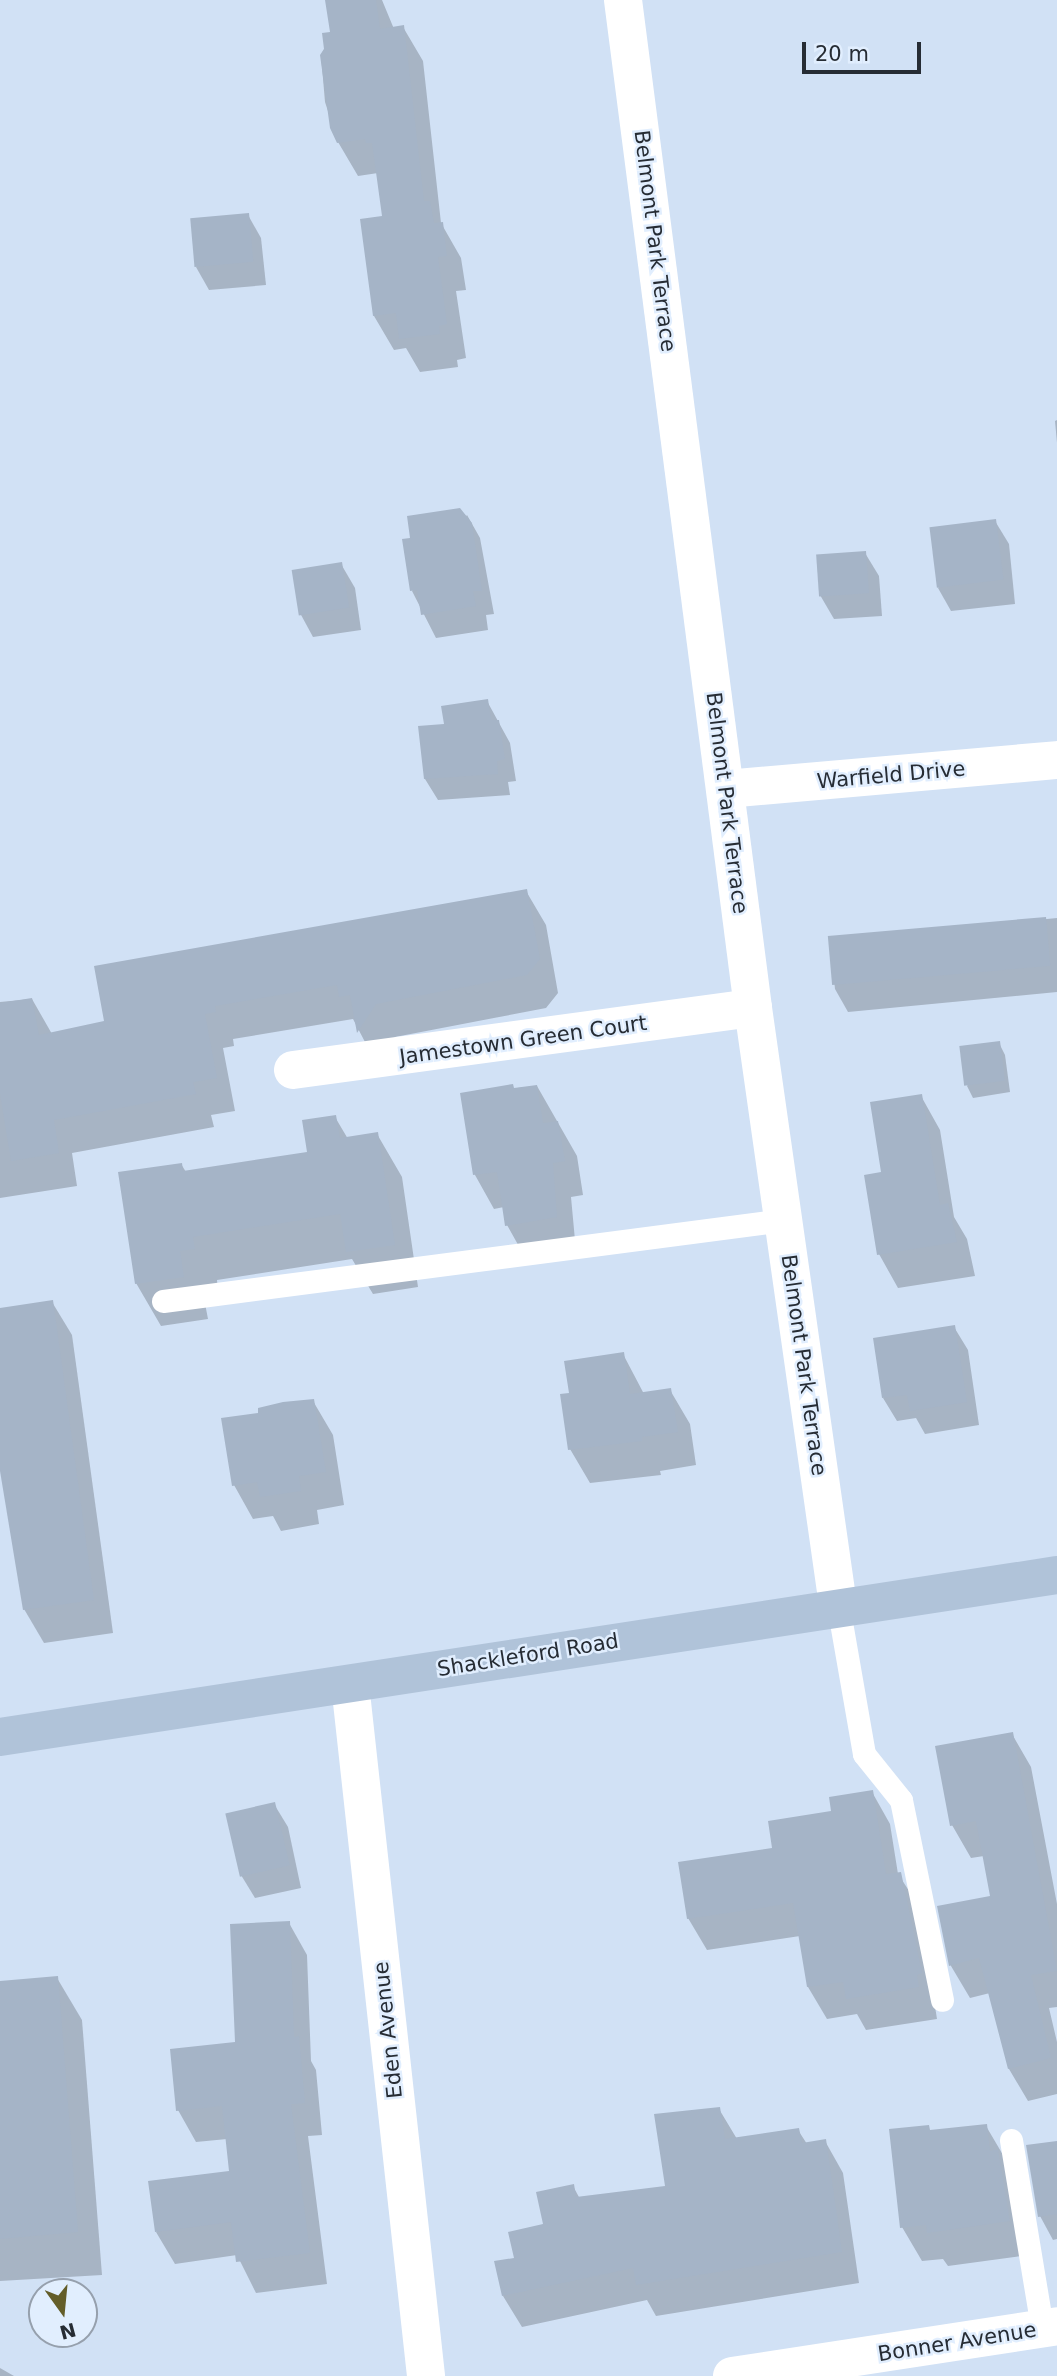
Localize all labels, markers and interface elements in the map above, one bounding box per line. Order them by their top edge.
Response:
scale bar [805,28,924,72]
text: 20 m [815,42,869,66]
street label: Belmont Park Terrace [629,129,681,353]
street label: Belmont Park Terrace [701,691,753,915]
street label: Warfield Drive [816,756,966,794]
street label: Jamestown Green Court [398,1010,648,1070]
street label: Belmont Park Terrace [776,1253,832,1477]
street label: Shackleford Road [436,1628,620,1682]
street label: Eden Avenue [368,1960,408,2100]
north arrow [28,2278,98,2348]
street label: Bonner Avenue [876,2317,1038,2367]
text: N [57,2319,78,2344]

